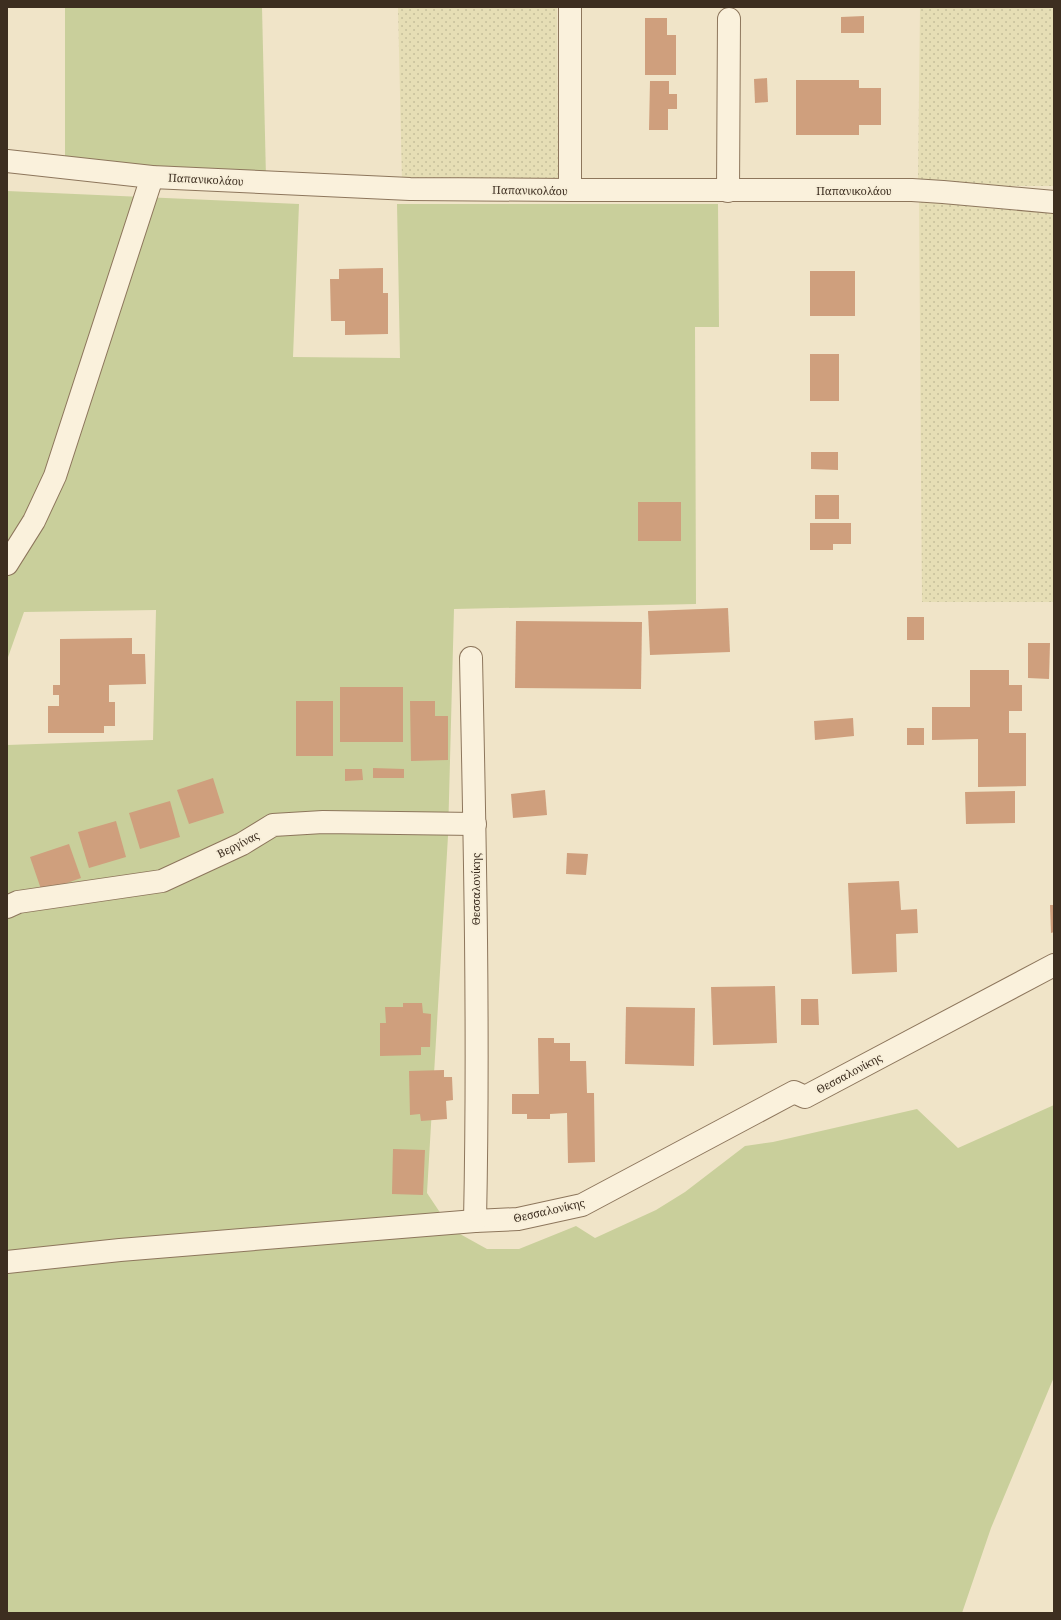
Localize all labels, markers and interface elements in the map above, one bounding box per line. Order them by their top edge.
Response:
street label: Παπανικολάου [168,170,244,188]
street label: Παπανικολάου [492,182,568,198]
street label: Παπανικολάου [816,183,892,198]
street label: Βεργίνας [214,827,262,861]
street label: Θεσσαλονίκης [468,853,483,925]
street label: Θεσσαλονίκης [813,1049,885,1097]
street label: Θεσσαλονίκης [512,1195,586,1225]

